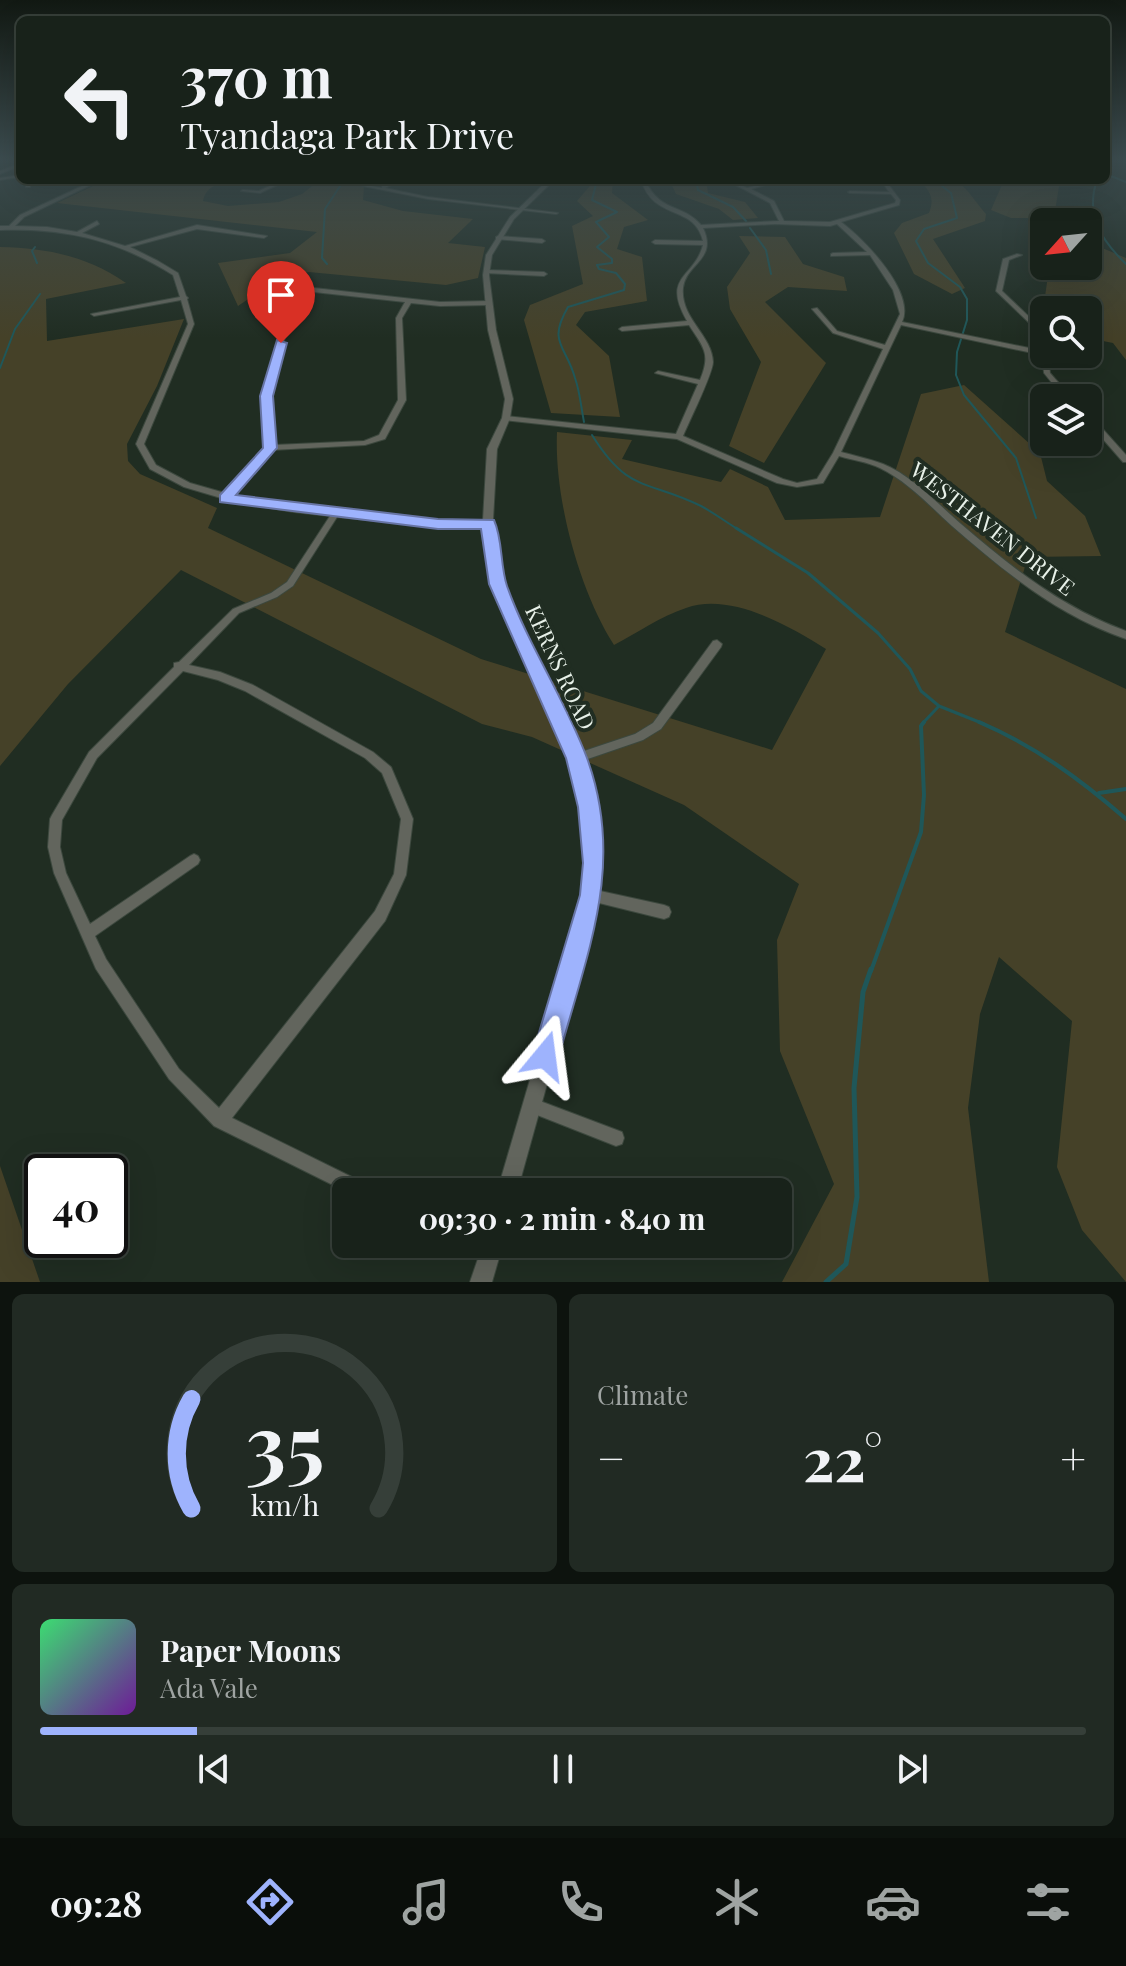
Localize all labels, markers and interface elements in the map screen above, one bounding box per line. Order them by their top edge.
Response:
text: 370 m [180,38,333,113]
icon: left [48,48,152,152]
text: Tyandaga Park Drive [180,110,514,158]
north arrow [1030,208,1102,280]
map controls [1030,208,1102,456]
pin [247,261,315,343]
icon: arrive [259,273,303,317]
button: search [1030,296,1102,368]
button: layers [1030,384,1102,456]
street label: WESTHAVEN DRIVE [904,454,1082,602]
street label: KERNS ROAD [519,600,603,734]
position arrow [503,1014,587,1098]
speed limit sign: 40 [24,1154,128,1258]
text: 09:30 · 2 min · 840 m [419,1198,705,1238]
text: Climate [597,1377,688,1412]
text: 35 [245,1385,324,1496]
text: 22° [803,1417,883,1497]
text: − [597,1427,625,1486]
text: + [1060,1427,1086,1486]
text: km/h [250,1485,319,1523]
text: Paper Moons [160,1630,341,1670]
text: Ada Vale [160,1670,258,1705]
icon: previous [192,1747,236,1791]
icon: pause [541,1747,585,1791]
icon: next [890,1747,934,1791]
icon: directions [242,1874,298,1930]
icon: music [398,1874,454,1930]
icon: phone [553,1874,609,1930]
icon: climate [709,1874,765,1930]
icon: car [865,1874,921,1930]
icon: filters [1020,1874,1076,1930]
text: 09:28 [50,1878,142,1926]

